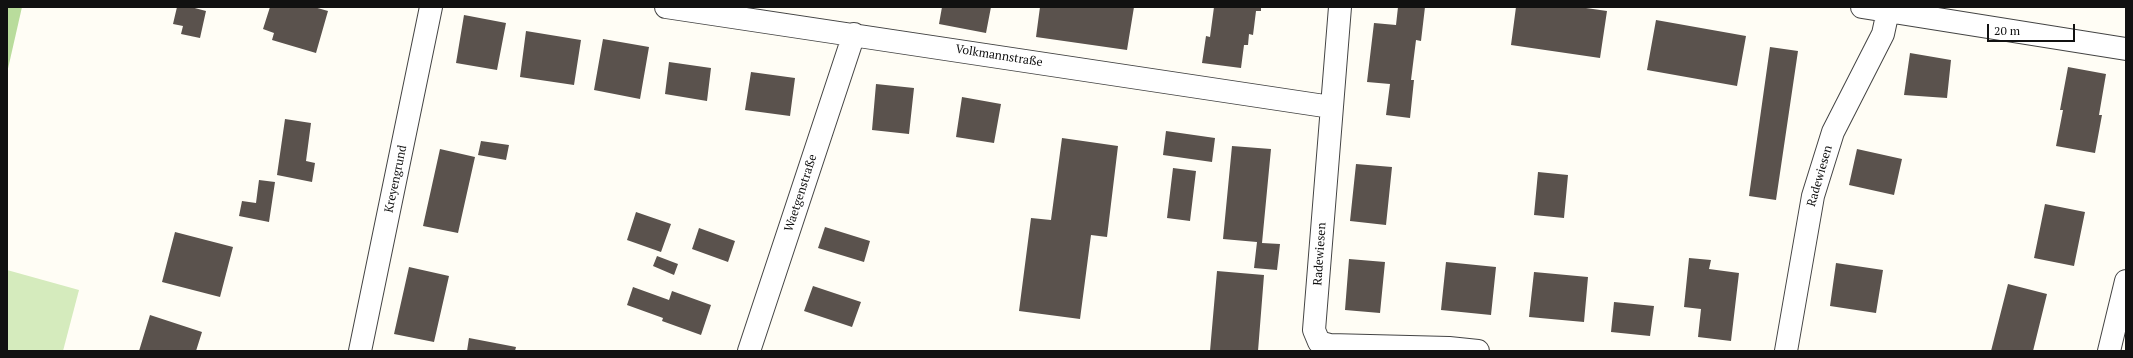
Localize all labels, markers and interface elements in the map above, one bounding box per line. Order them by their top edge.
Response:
scale bar [1989,16,2077,42]
text: 20 m [1994,23,2020,38]
street label: Volkmannstraße [954,42,1044,70]
street label: Kreyengrund [382,144,410,214]
street label: Radewiesen [1804,144,1836,208]
street label: Waetgenstraße [782,153,820,233]
street label: Radewiesen [1311,222,1329,286]

